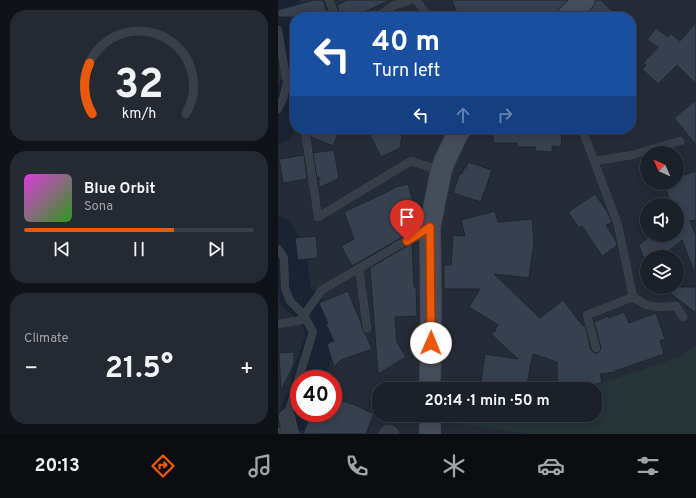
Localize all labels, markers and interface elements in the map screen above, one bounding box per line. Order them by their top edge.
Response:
text: 40 m [372,25,440,61]
icon: left [306,28,358,80]
text: 32 [114,59,164,112]
text: Turn left [372,60,440,83]
text: km/h [122,104,156,122]
icon: left [410,104,432,126]
icon: ahead [452,104,474,126]
icon: right [494,104,516,126]
north arrow [640,146,684,190]
map controls [640,146,684,294]
text: Blue Orbit [84,180,155,199]
button: sound [640,198,684,242]
text: Sona [84,199,113,215]
pin [390,200,424,241]
icon: arrive [396,206,418,228]
icon: previous [51,238,73,260]
icon: pause [128,238,150,260]
icon: next [205,238,227,260]
button: layers [640,250,684,294]
position arrow [410,322,452,364]
text: Climate [24,331,69,347]
text: 21.5° [105,351,173,388]
text: − [24,356,38,383]
text: + [240,356,254,383]
speed limit sign: 40 [290,370,342,422]
text: 20:14 · 1 min · 50 m [424,392,550,411]
icon: directions [149,452,177,480]
icon: music [246,452,274,480]
icon: phone [343,452,371,480]
icon: climate [440,452,468,480]
icon: car [537,452,565,480]
icon: filters [634,452,662,480]
text: 20:13 [34,455,80,478]

